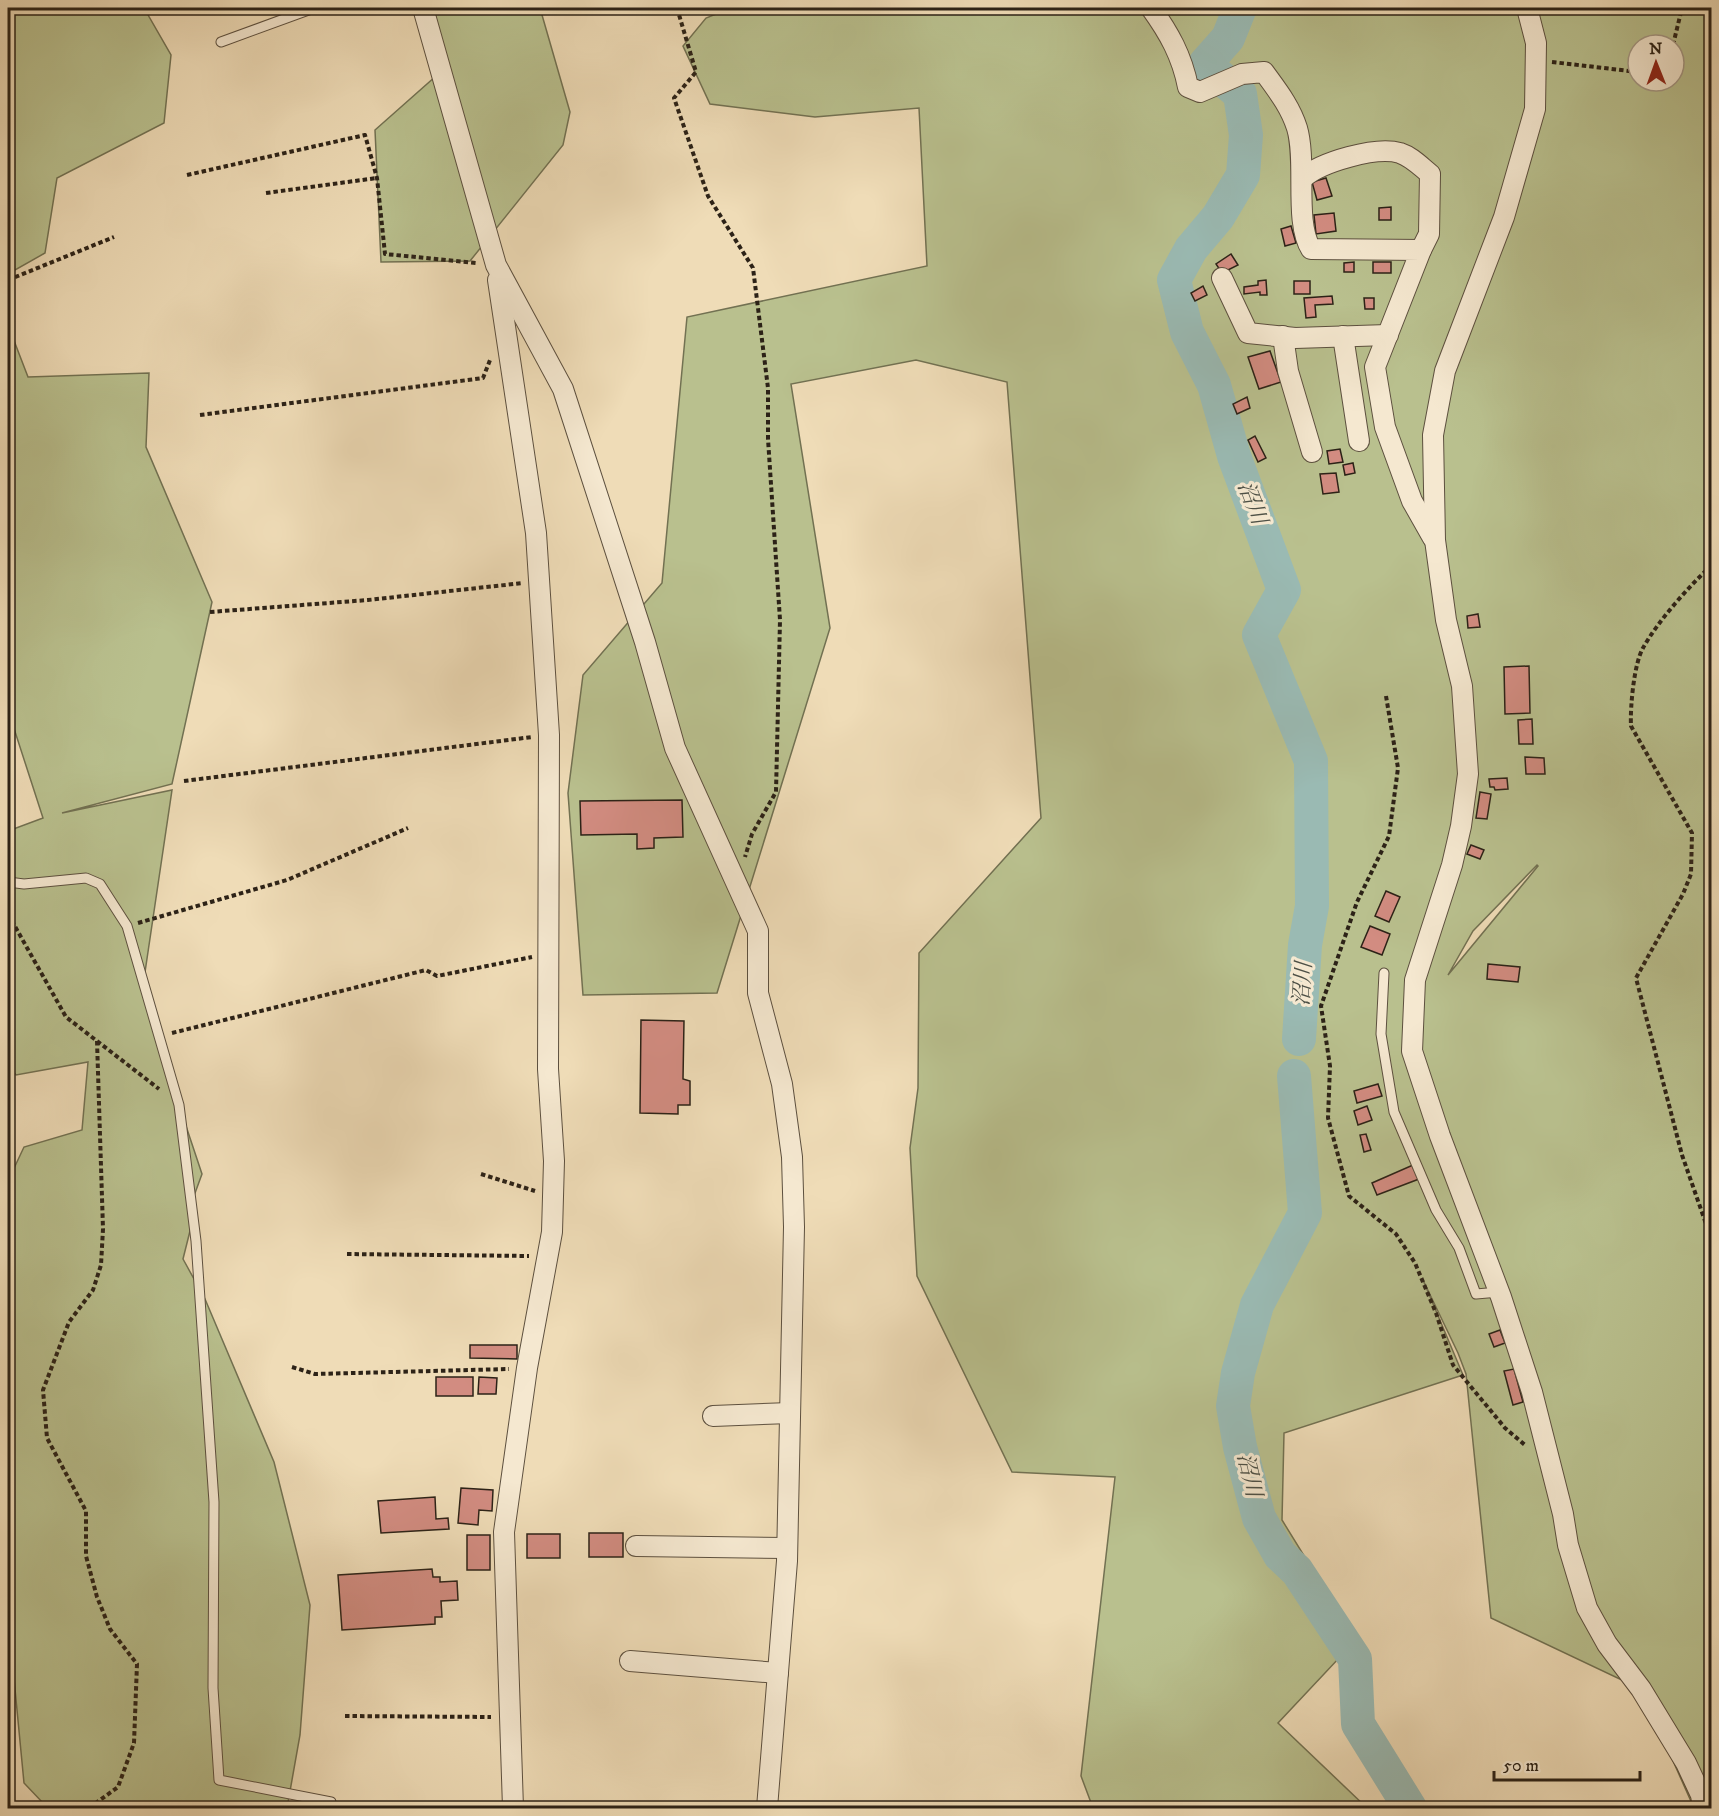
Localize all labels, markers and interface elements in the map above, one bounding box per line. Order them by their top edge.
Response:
north arrow [1626,33,1686,93]
text: N [1649,39,1662,59]
water label: 沼川 [1232,478,1273,530]
water label: 沼川 [1288,959,1318,1007]
water label: 沼川 [1231,1451,1268,1501]
scale bar [1494,1744,1640,1782]
text: 50 m [1503,1755,1539,1777]

